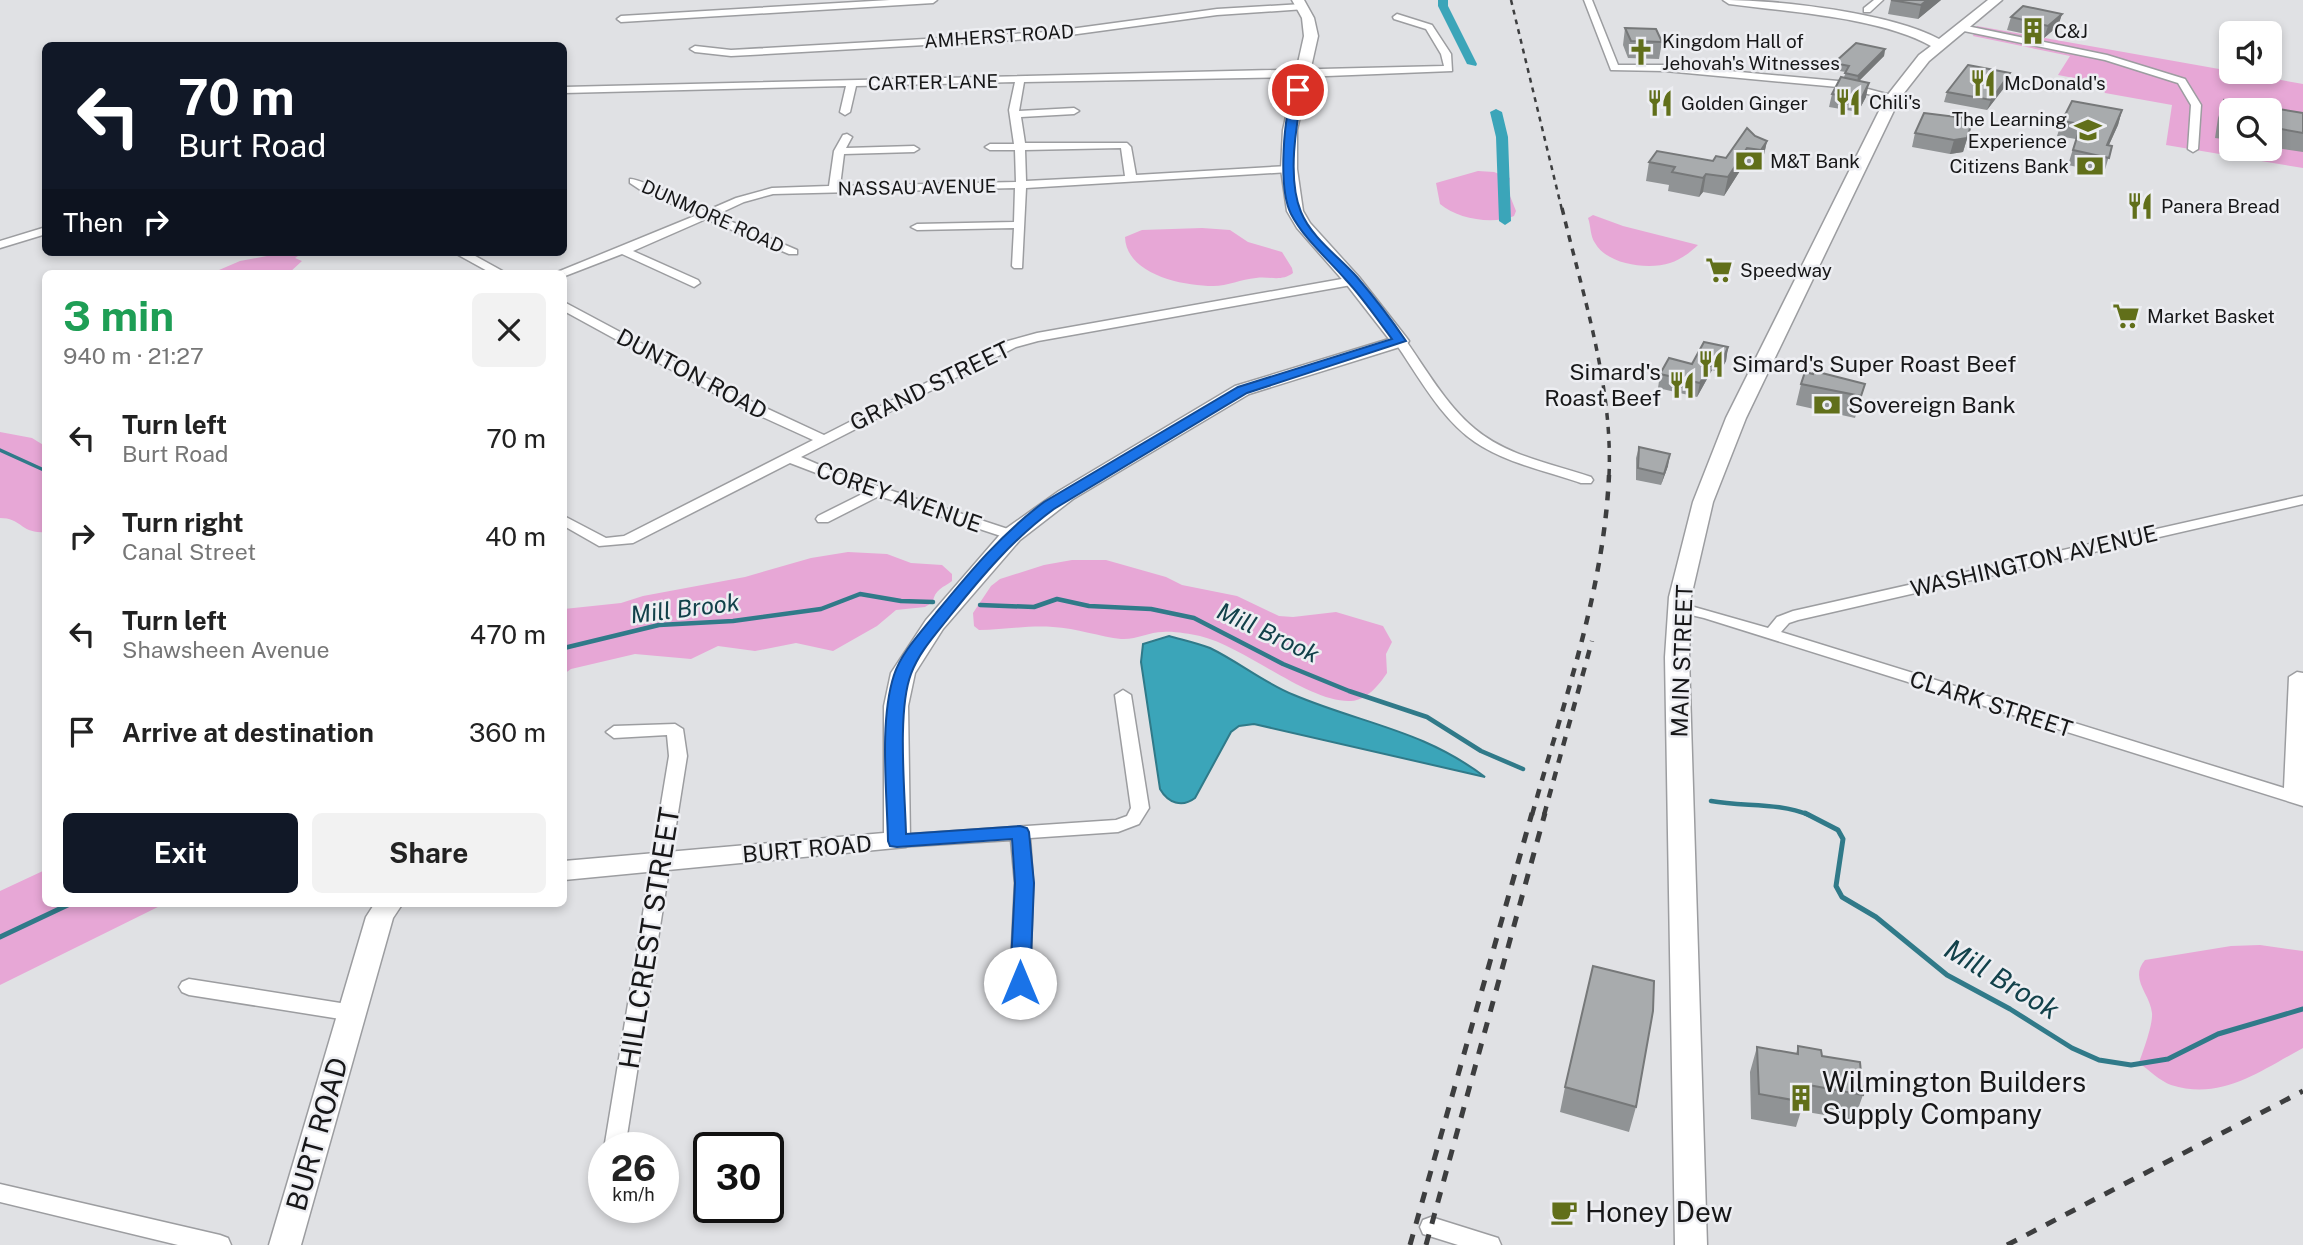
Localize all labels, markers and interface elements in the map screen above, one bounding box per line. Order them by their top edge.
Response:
building icon: C&J [2018,16,2048,46]
street label: AMHERST ROAD [923,20,1075,52]
place label: C&J [2054,20,2088,42]
map controls [2219,21,2282,161]
button: sound [2219,21,2282,84]
place label: Kingdom Hall of Jehovah's Witnesses [1662,30,1840,74]
church icon: Kingdom Hall of Jehovah's Witnesses [1626,37,1656,67]
pin [1268,60,1328,120]
text: 70 m [178,68,295,126]
restaurant icon: McDonald's [1968,68,1998,98]
icon: left [63,70,154,161]
street label: CARTER LANE [868,70,998,94]
icon: arrive [1279,71,1317,109]
place label: McDonald's [2004,72,2106,94]
restaurant icon: Chili's [1833,87,1863,117]
restaurant icon: Golden Ginger [1645,88,1675,118]
place label: Chili's [1869,91,1921,113]
place label: Golden Ginger [1681,92,1808,114]
button: search [2219,98,2282,161]
place label: The Learning Experience [1952,108,2067,152]
school or university icon: The Learning Experience [2073,115,2103,145]
text: Burt Road [178,127,326,164]
bank icon: M&T Bank [1734,146,1764,176]
place label: M&T Bank [1770,150,1860,172]
bank icon: Citizens Bank [2075,151,2105,181]
place label: Citizens Bank [1949,155,2069,177]
street label: DUNMORE ROAD [638,175,788,257]
street label: NASSAU AVENUE [837,175,997,199]
restaurant icon: Panera Bread [2125,191,2155,221]
place label: Panera Bread [2161,195,2280,217]
icon: right [137,203,175,241]
text: Then [63,207,123,238]
supermarket icon: Speedway [1704,255,1734,285]
place label: Speedway [1740,259,1832,281]
text: 3 min [63,291,174,340]
button: close [472,293,546,367]
supermarket icon: Market Basket [2111,301,2141,331]
place label: Market Basket [2147,305,2275,327]
street label: DUNTON ROAD [612,323,772,425]
street label: GRAND STREET [845,335,1015,436]
text: 940 m · 21:27 [63,342,204,369]
restaurant icon: Simard's Super Roast Beef [1696,349,1726,379]
place label: Simard's Super Roast Beef [1732,350,2016,377]
place label: Simard's Roast Beef [1544,358,1661,411]
restaurant icon: Simard's Roast Beef [1667,370,1697,400]
bank icon: Sovereign Bank [1812,390,1842,420]
place label: Sovereign Bank [1848,391,2016,418]
text: Turn left [122,409,227,440]
icon: left [63,419,101,457]
text: 70 m [486,423,546,454]
text: Burt Road [122,440,229,467]
street label: COREY AVENUE [813,456,986,538]
text: Turn right [122,507,244,538]
icon: right [63,517,101,555]
street label: WASHINGTON AVENUE [1908,519,2160,602]
text: 40 m [485,521,546,552]
text: Canal Street [122,538,256,565]
street label: MAIN STREET [1665,584,1698,738]
water label: Mill Brook [629,587,741,629]
water label: Mill Brook [1213,596,1324,668]
text: Turn left [122,605,227,636]
icon: left [63,615,101,653]
text: 470 m [470,619,546,650]
text: Shawsheen Avenue [122,636,329,663]
street label: CLARK STREET [1906,664,2076,743]
icon: arrive [63,713,101,751]
text: Arrive at destination [122,717,374,748]
text: 360 m [469,717,546,748]
street label: HILLCREST STREET [612,805,685,1071]
button: Exit [63,813,298,893]
button: Share [312,813,546,893]
street label: BURT ROAD [741,829,873,868]
water label: Mill Brook [1939,932,2066,1026]
position arrow [983,946,1057,1020]
street label: BURT ROAD [279,1053,354,1214]
place label: Wilmington Builders Supply Company [1822,1065,2086,1130]
building icon: Wilmington Builders Supply Company [1786,1083,1816,1113]
speed limit sign: 30 [693,1132,784,1223]
text: 26 [611,1148,656,1189]
text: km/h [612,1184,655,1205]
place label: Honey Dew [1585,1195,1733,1228]
cafe icon: Honey Dew [1549,1197,1579,1227]

